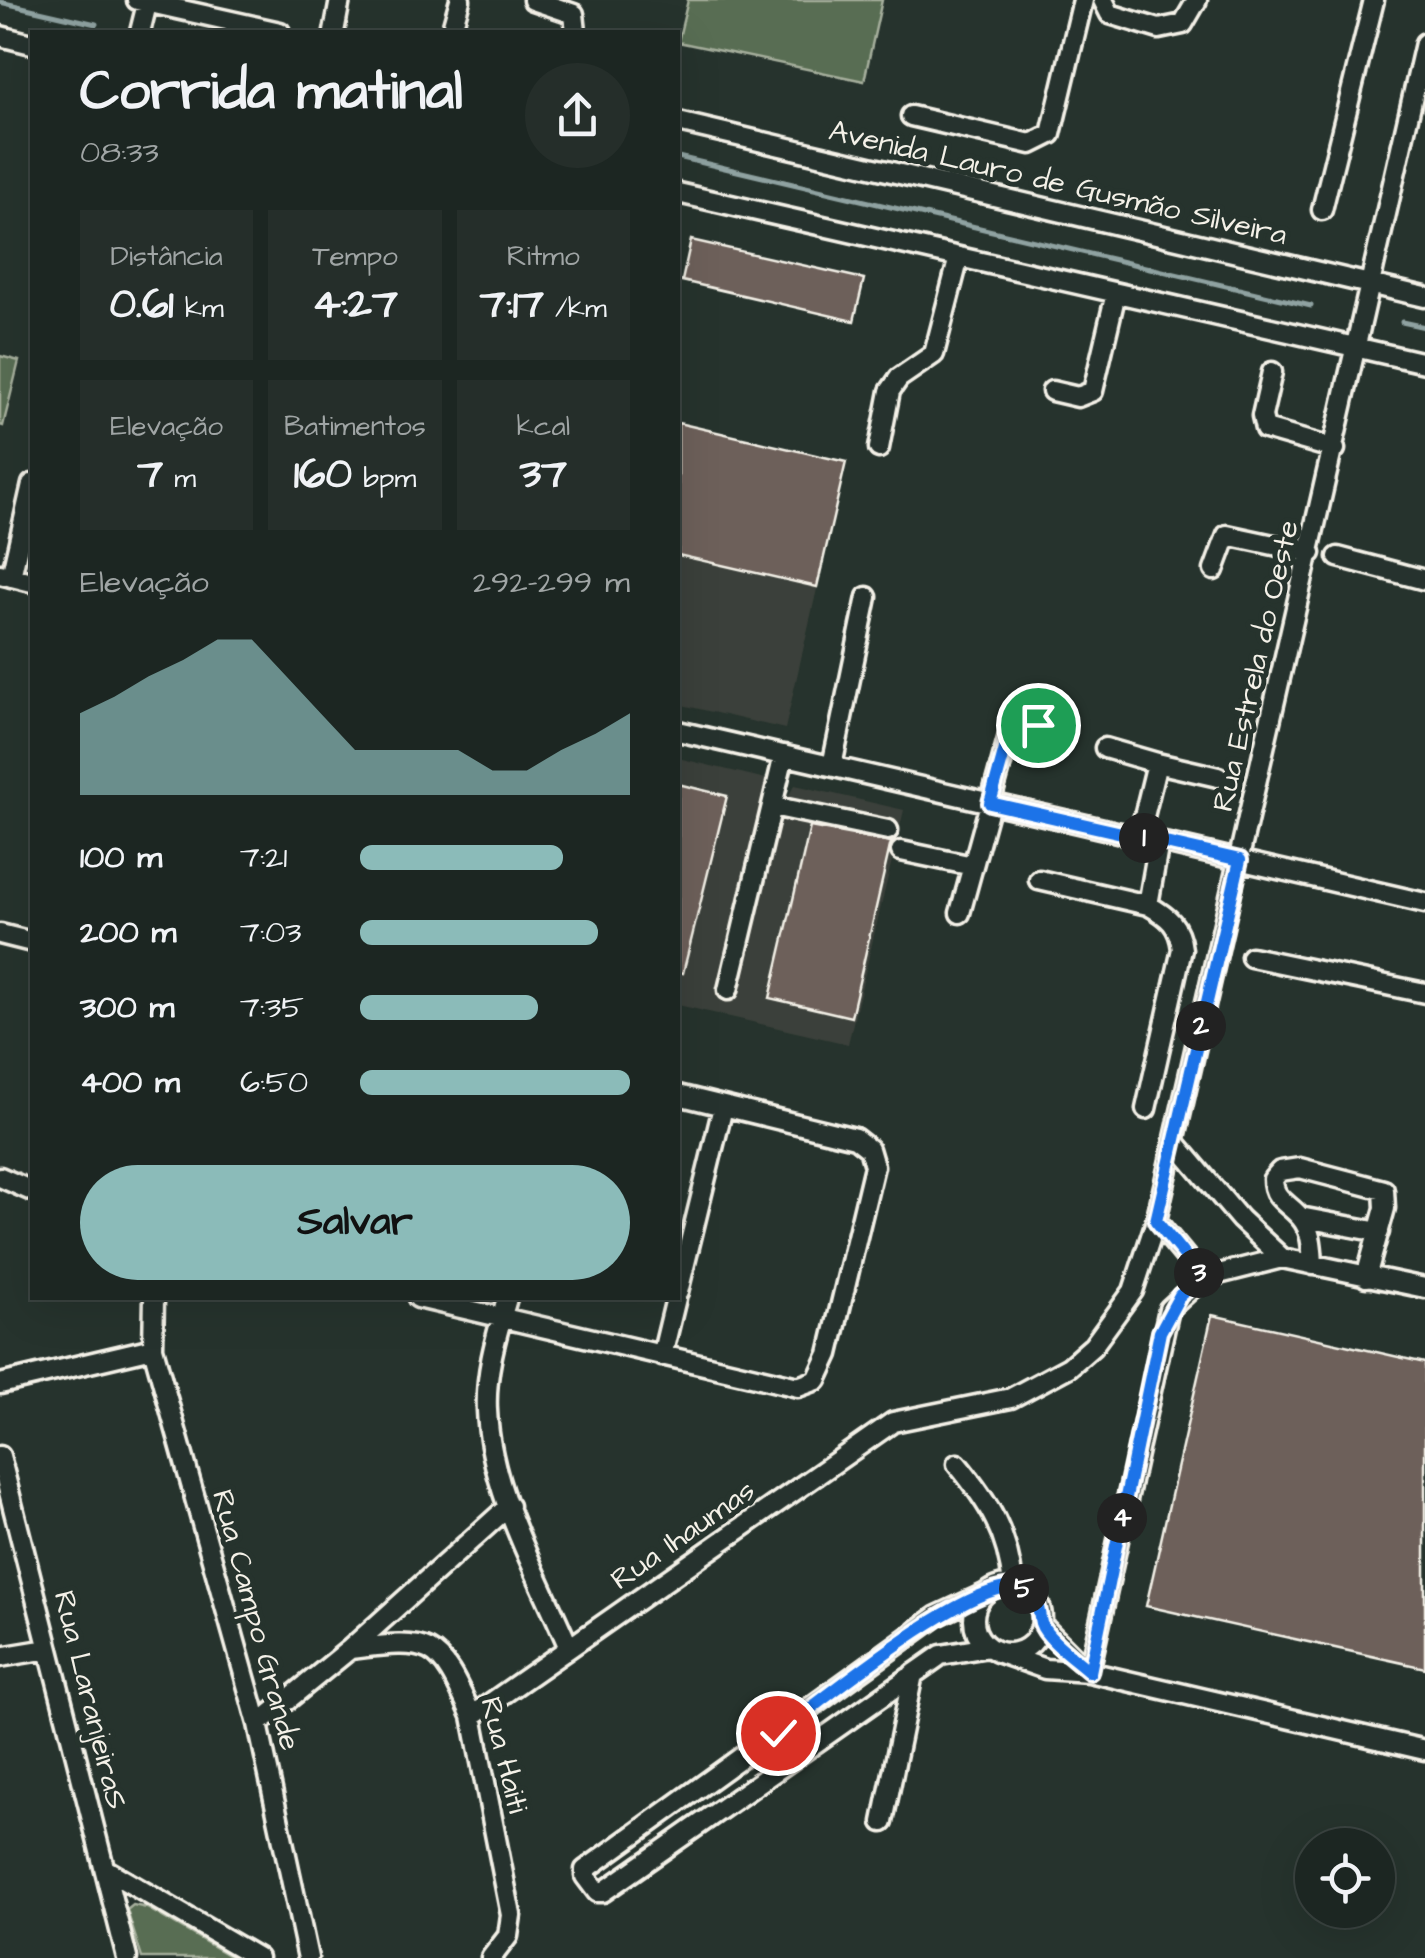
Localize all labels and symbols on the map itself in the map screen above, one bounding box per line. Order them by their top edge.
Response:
street label: Avenida Lauro de Gusmão Silveira [825,110,1291,256]
street label: Rua Estrela do Oeste [1202,516,1310,816]
pin [996,683,1081,768]
pin: 1 [1119,813,1169,863]
pin: 2 [1176,1001,1226,1051]
pin: 3 [1174,1248,1224,1298]
street label: Rua Ihaumas [602,1470,764,1600]
street label: Rua Campo Grande [201,1485,311,1755]
pin: 4 [1097,1493,1147,1543]
pin: 5 [999,1564,1049,1614]
street label: Rua LaranjeiraS [43,1586,137,1814]
pin [736,1691,821,1776]
street label: Rua Haiti [469,1692,539,1818]

